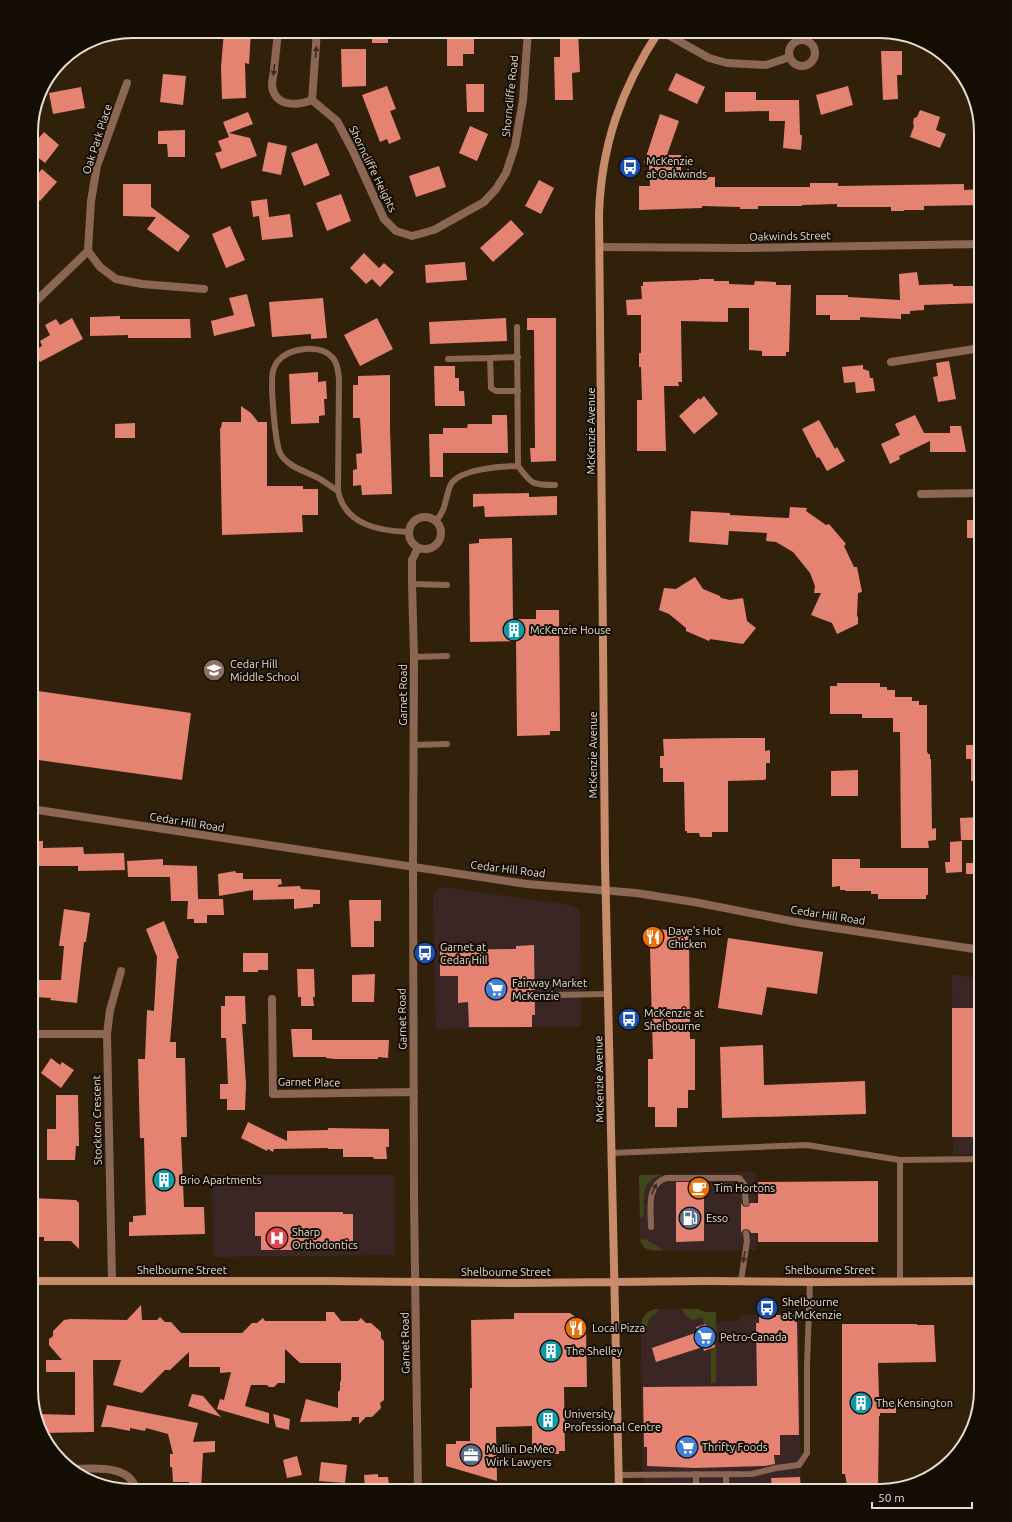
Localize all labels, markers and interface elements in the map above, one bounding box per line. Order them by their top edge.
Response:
one-way arrow [312,46,319,58]
street label: Shorncliffe Road [500,55,520,137]
one-way arrow [271,64,277,76]
street label: Oak Park Place [80,102,114,176]
street label: Shorncliffe Heights [347,124,399,214]
bus stop icon: McKenzie at Oakwinds [617,154,643,180]
place label: McKenzie at Oakwinds [646,155,707,180]
street label: Oakwinds Street [749,229,832,243]
street label: McKenzie Avenue [585,388,597,474]
building icon: McKenzie House [501,617,527,643]
place label: McKenzie House [530,624,611,636]
school or university icon: Cedar Hill Middle School [201,657,227,683]
place label: Cedar Hill Middle School [230,658,300,683]
street label: Garnet Road [397,664,409,726]
street label: McKenzie Avenue [587,712,599,798]
street label: Cedar Hill Road [149,810,225,834]
street label: Cedar Hill Road [470,858,546,880]
street label: Cedar Hill Road [790,903,866,927]
restaurant icon: Dave's Hot Chicken [640,924,666,950]
place label: Dave's Hot Chicken [668,925,722,950]
bus stop icon: Garnet at Cedar Hill [412,940,438,966]
place label: Garnet at Cedar Hill [440,941,488,966]
supermarket icon: Fairway Market McKenzie [483,976,509,1002]
place label: Fairway Market McKenzie [512,977,588,1002]
street label: Garnet Road [395,988,409,1050]
bus stop icon: McKenzie at Shelbourne [616,1006,642,1032]
place label: McKenzie at Shelbourne [644,1007,705,1032]
street label: McKenzie Avenue [592,1035,606,1123]
street label: Stockton Crescent [90,1074,104,1165]
street label: Garnet Place [278,1075,340,1089]
building icon: Brio Apartments [151,1167,177,1193]
place label: Brio Apartments [180,1174,262,1186]
cafe icon: Tim Hortons [686,1175,712,1201]
place label: Tim Hortons [714,1182,775,1194]
one-way arrow [651,1183,657,1195]
fuel station icon: Esso [677,1205,703,1231]
place label: Esso [706,1212,728,1224]
hospital icon: Sharp Orthodontics [264,1225,290,1251]
place label: Sharp Orthodontics [292,1226,358,1251]
one-way arrow [741,1251,747,1263]
street label: Shelbourne Street [137,1264,228,1276]
street label: Shelbourne Street [785,1264,876,1276]
street label: Shelbourne Street [461,1266,552,1278]
bus stop icon: Shelbourne at McKenzie [754,1295,780,1321]
place label: Shelbourne at McKenzie [782,1296,842,1321]
street label: Garnet Road [398,1312,412,1374]
restaurant icon: Local Pizza [563,1315,589,1341]
place label: Local Pizza [592,1322,645,1334]
supermarket icon: Petro-Canada [692,1324,718,1350]
place label: Petro-Canada [720,1331,787,1343]
building icon: The Shelley [538,1338,564,1364]
place label: The Shelley [566,1345,623,1357]
building icon: The Kensington [848,1390,874,1416]
place label: The Kensington [876,1397,953,1409]
building icon: University Professional Centre [535,1407,561,1433]
place label: University Professional Centre [564,1408,661,1433]
supermarket icon: Thrifty Foods [674,1434,700,1460]
place label: Thrifty Foods [702,1441,768,1453]
office icon: Mullin DeMeo Wirk Lawyers [458,1442,484,1468]
place label: Mullin DeMeo Wirk Lawyers [486,1443,555,1468]
scale bar [872,1484,972,1510]
text: 50 m [878,1491,905,1504]

